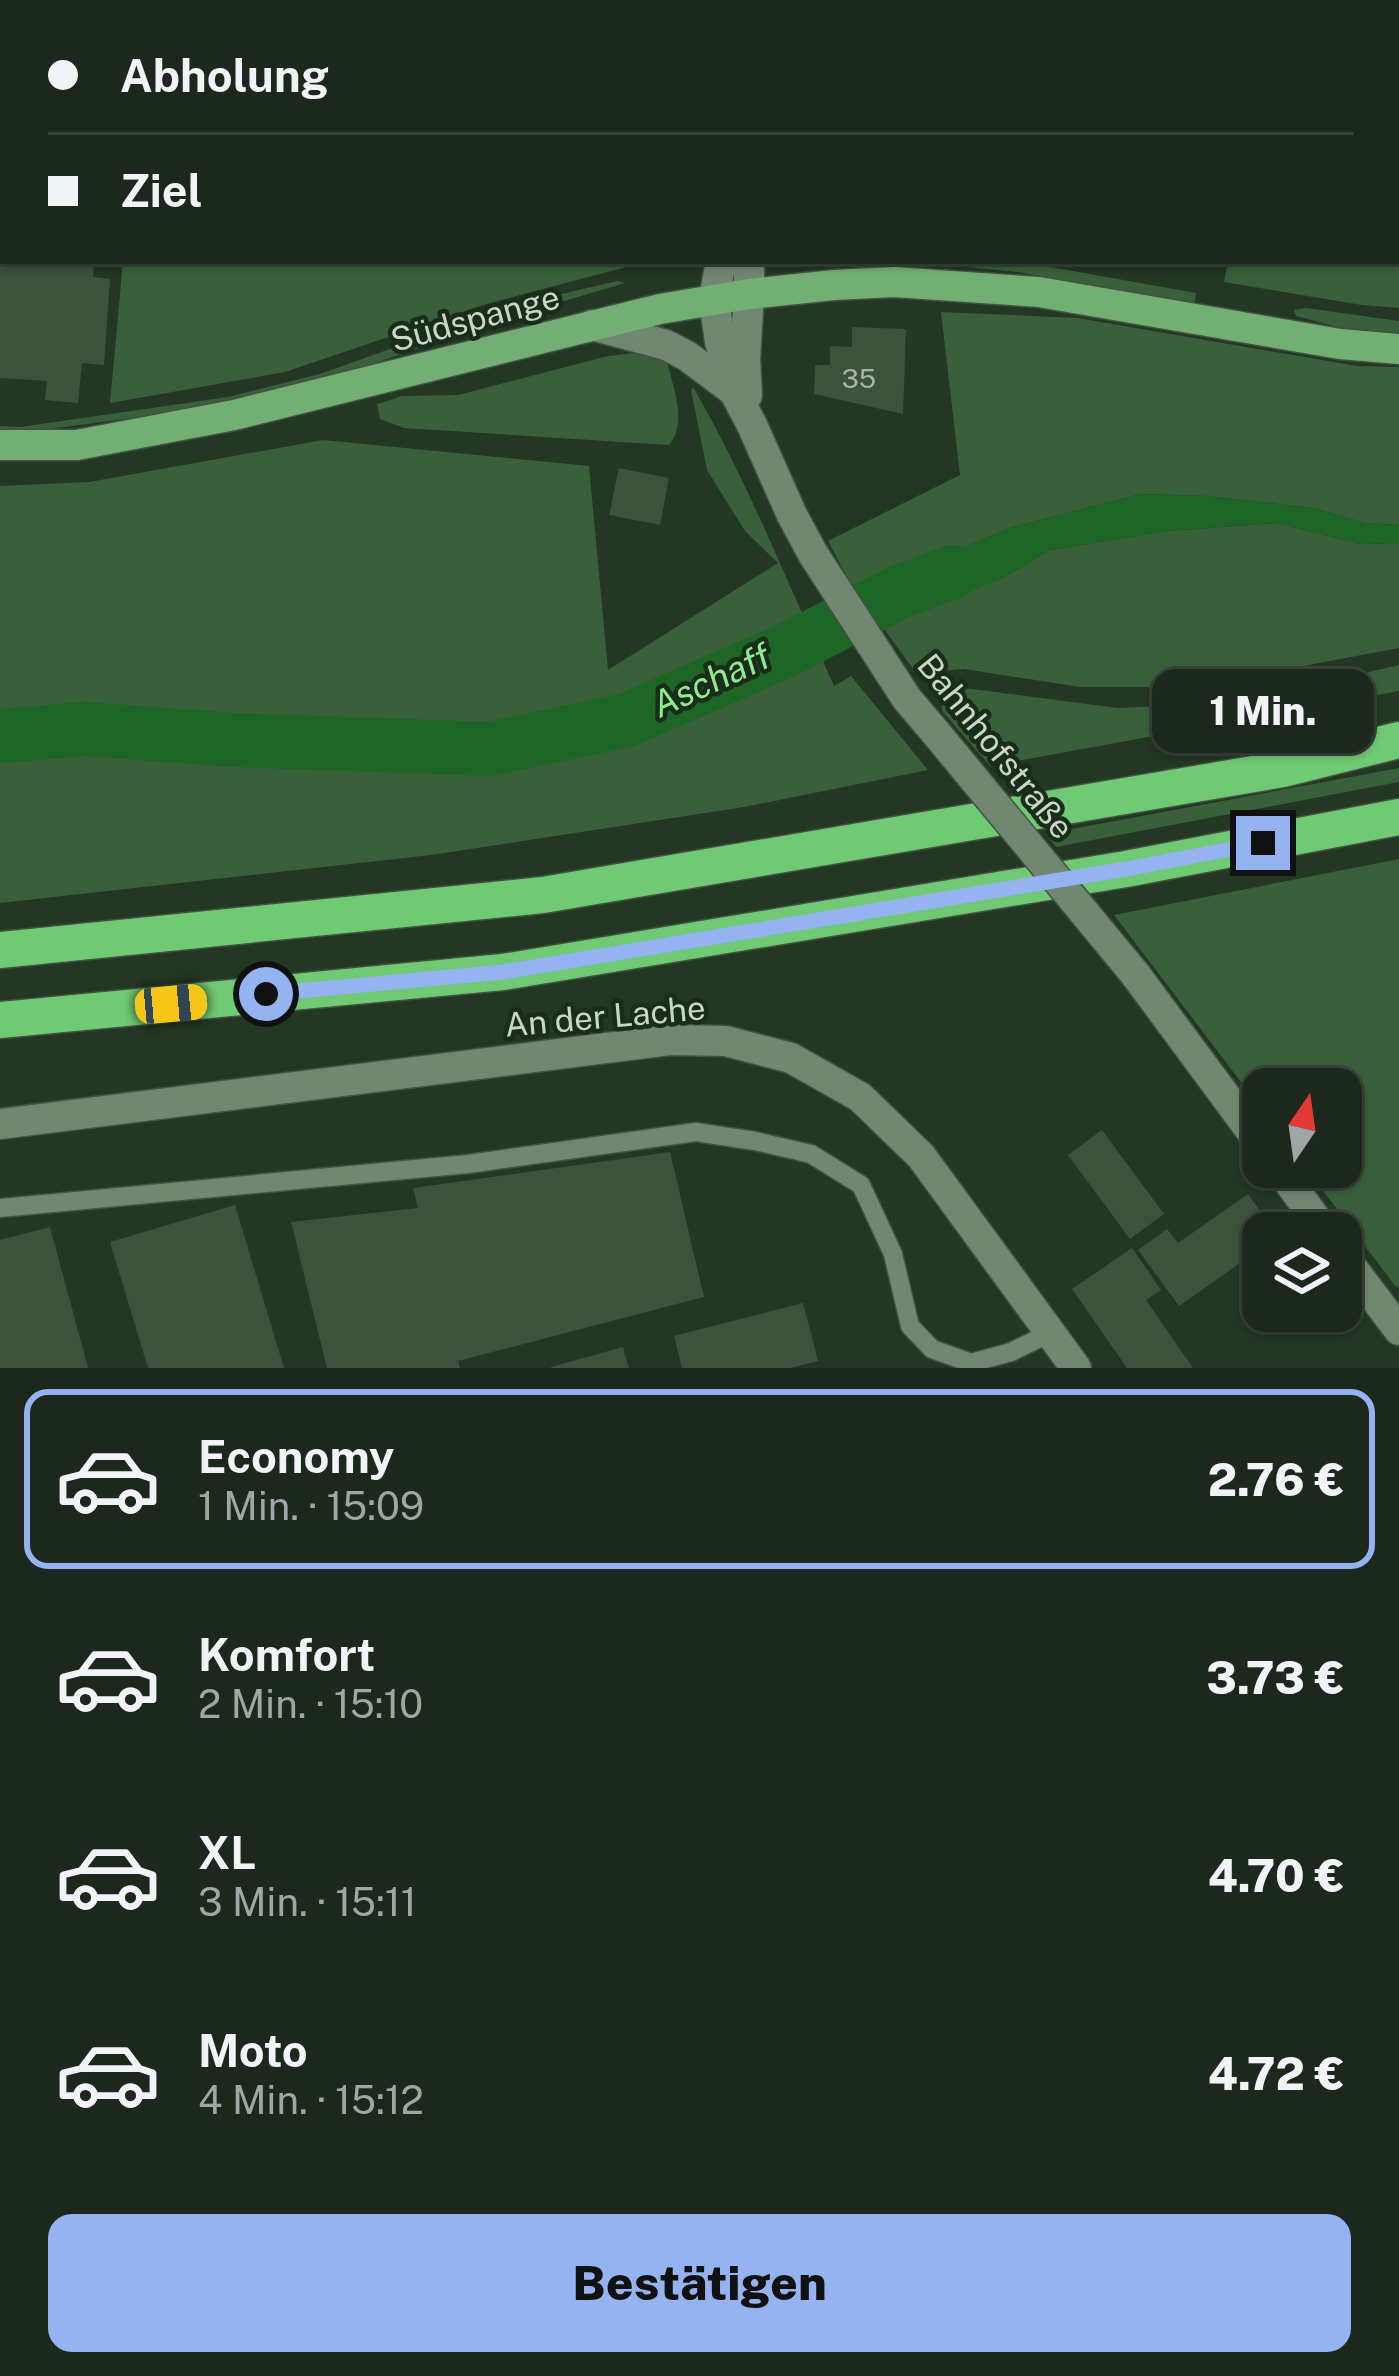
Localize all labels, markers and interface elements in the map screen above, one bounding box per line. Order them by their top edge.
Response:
text: Abholung [120,49,329,102]
text: Ziel [120,164,203,217]
street label: Südspange [386,277,564,359]
house number: 35 [842,362,876,394]
water label: Aschaff [645,633,779,726]
street label: Bahnhofstraße [910,646,1082,846]
callout: 1 Min. [1152,669,1374,753]
text: 1 Min. [1209,688,1317,734]
route end [1236,816,1290,870]
route start [239,967,293,1021]
car [134,983,208,1025]
street label: An der Lache [503,988,707,1044]
north arrow [1242,1068,1362,1188]
map controls [1242,1068,1362,1332]
button: layers [1242,1212,1362,1332]
icon: car [54,1425,162,1533]
text: Economy [198,1430,394,1483]
text: 2.76 € [1208,1453,1345,1506]
text: 1 Min. · 15:09 [198,1483,424,1529]
icon: car [54,1623,162,1731]
text: Komfort [198,1628,375,1681]
text: 3.73 € [1206,1651,1345,1704]
text: 2 Min. · 15:10 [198,1681,423,1727]
icon: car [54,1821,162,1929]
text: XL [198,1826,256,1879]
text: 4.70 € [1208,1849,1345,1902]
text: 3 Min. · 15:11 [198,1879,417,1925]
icon: car [54,2019,162,2127]
text: Moto [198,2024,308,2077]
text: 4.72 € [1208,2047,1345,2100]
text: 4 Min. · 15:12 [198,2077,424,2123]
button: Bestätigen [48,2214,1351,2352]

